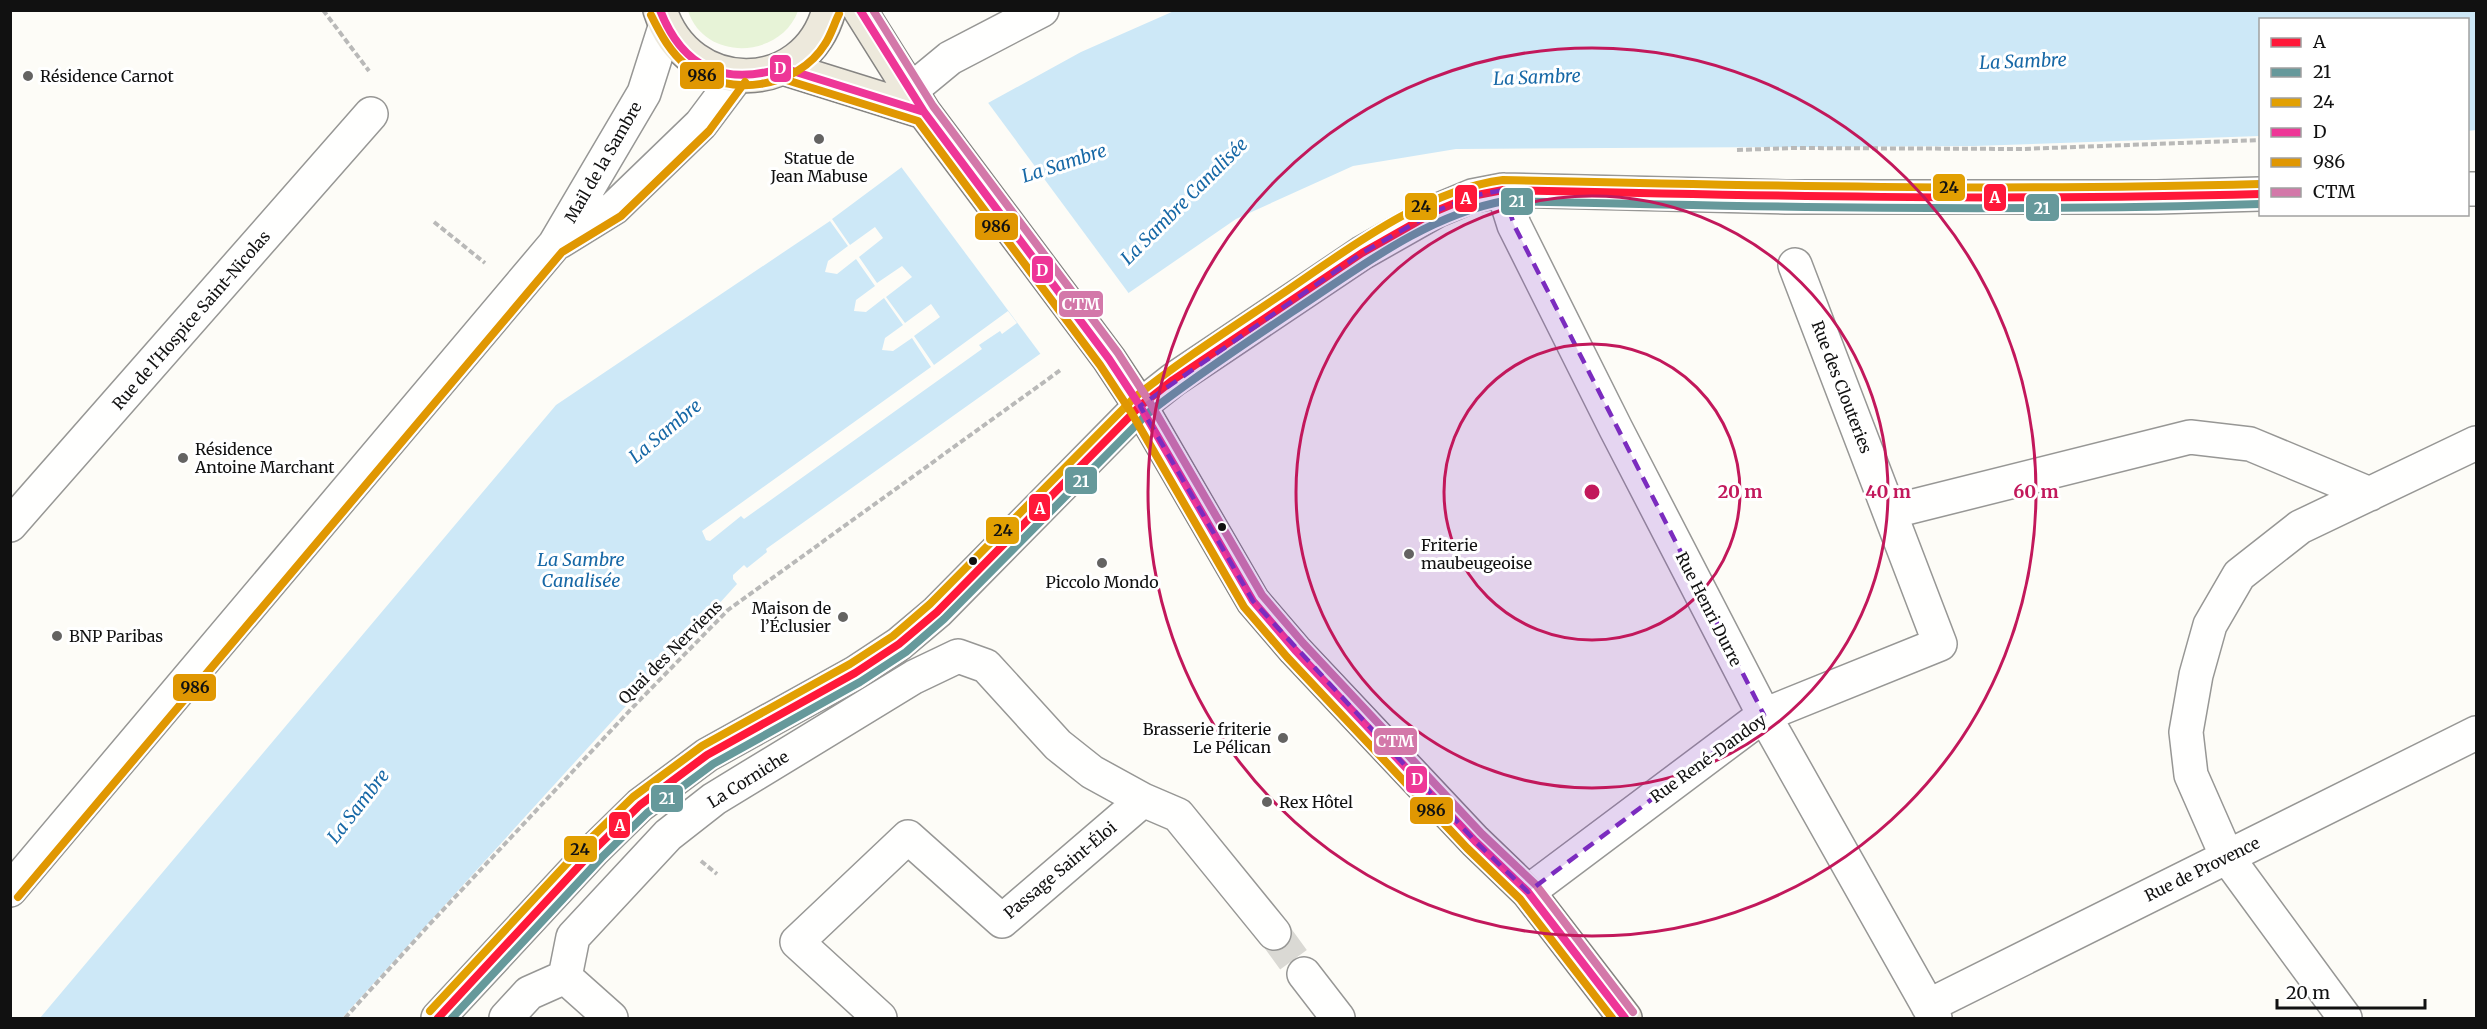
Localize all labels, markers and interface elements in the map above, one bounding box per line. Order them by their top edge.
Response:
legend [2259,18,2469,216]
text: A [2312,30,2326,53]
water label: La Sambre [1979,48,2067,74]
line badge: D [769,54,792,83]
text: D [774,58,786,78]
text: 21 [2313,60,2331,83]
line badge: 986 [679,61,725,90]
water label: La Sambre [1493,64,1581,90]
text: 986 [687,65,717,85]
place label: Résidence Carnot [40,66,174,86]
marker: Résidence Carnot [21,69,35,83]
text: 24 [2313,90,2334,113]
street label: Mail de la Sambre [560,98,646,226]
text: D [2313,120,2327,143]
marker: Statue de Jean Mabuse [812,132,826,146]
water label: La Sambre Canalisée [1116,133,1252,269]
water label: La Sambre [1019,139,1109,187]
place label: Statue de Jean Mabuse [770,148,867,186]
text: 986 [2313,150,2345,173]
line badge: 24 [1932,173,1966,202]
text: 24 [1939,177,1959,197]
text: CTM [2313,180,2355,203]
line badge: A [1983,183,2007,212]
line badge: A [1454,184,1478,213]
line badge: 21 [1500,187,1534,216]
text: A [1988,187,2001,207]
text: A [1459,188,1472,208]
text: 21 [1509,191,1526,211]
line badge: 24 [1404,192,1438,221]
line badge: 21 [2025,193,2060,222]
text: 24 [1411,196,1431,216]
text: 21 [2034,198,2051,218]
line badge: 986 [974,212,1019,241]
text: 986 [981,216,1011,236]
street label: Rue de l'Hospice Saint-Nicolas [108,226,274,414]
line badge: D [1031,255,1054,284]
text: D [1036,260,1048,280]
line badge: CTM [1058,290,1104,318]
text: CTM [1062,294,1101,314]
street label: Rue des Clouteries [1808,318,1877,456]
water label: La Sambre [624,394,706,468]
place label: Résidence Antoine Marchant [194,439,335,477]
marker: Résidence Antoine Marchant [176,451,190,465]
line badge: 21 [1064,466,1098,495]
text: 21 [1073,471,1090,491]
text: 20 m [1718,480,1762,503]
text: 40 m [1865,480,1911,503]
text: 60 m [2013,480,2059,503]
centre of rings [1582,482,1602,502]
line badge: A [1028,493,1051,522]
text: A [1033,498,1046,518]
line badge: 24 [985,516,1020,545]
text: 24 [993,520,1013,540]
unlabelled marker [1216,521,1228,533]
place label: Friterie maubeugeoise [1421,535,1532,573]
marker: Friterie maubeugeoise [1402,547,1416,561]
water label: La Sambre Canalisée [537,548,625,592]
street label: Rue Henri Durre [1672,549,1746,669]
unlabelled marker [967,555,979,567]
marker: Piccolo Mondo [1095,556,1109,570]
place label: Piccolo Mondo [1045,572,1159,592]
street label: Quai des Nerviens [614,596,726,708]
place label: Maison de l’Éclusier [752,598,831,636]
marker: Maison de l’Éclusier [836,610,850,624]
place label: BNP Paribas [69,626,163,646]
marker: BNP Paribas [50,629,64,643]
line badge: 986 [172,673,217,702]
text: 986 [180,677,210,697]
street label: Rue René-Dandoy [1646,709,1770,807]
place label: Brasserie friterie Le Pélican [1143,719,1271,757]
line badge: CTM [1373,727,1418,756]
marker: Brasserie friterie Le Pélican [1276,731,1290,745]
text: CTM [1376,731,1415,751]
street label: La Corniche [704,746,792,812]
water label: La Sambre [322,764,394,848]
line badge: D [1405,765,1428,794]
text: D [1411,769,1423,789]
line badge: 21 [650,784,684,813]
text: 21 [659,788,676,808]
place label: Rex Hôtel [1279,792,1353,812]
marker: Rex Hôtel [1260,795,1274,809]
line badge: 986 [1409,796,1454,825]
text: 986 [1416,800,1446,820]
line badge: A [608,811,631,839]
text: A [613,815,626,835]
street label: Passage Saint-Éloi [1000,817,1120,923]
street label: Rue de Provence [2141,833,2263,905]
line badge: 24 [563,835,598,863]
text: 24 [570,839,590,859]
scale bar [2277,972,2426,1010]
text: 20 m [2286,981,2330,1004]

